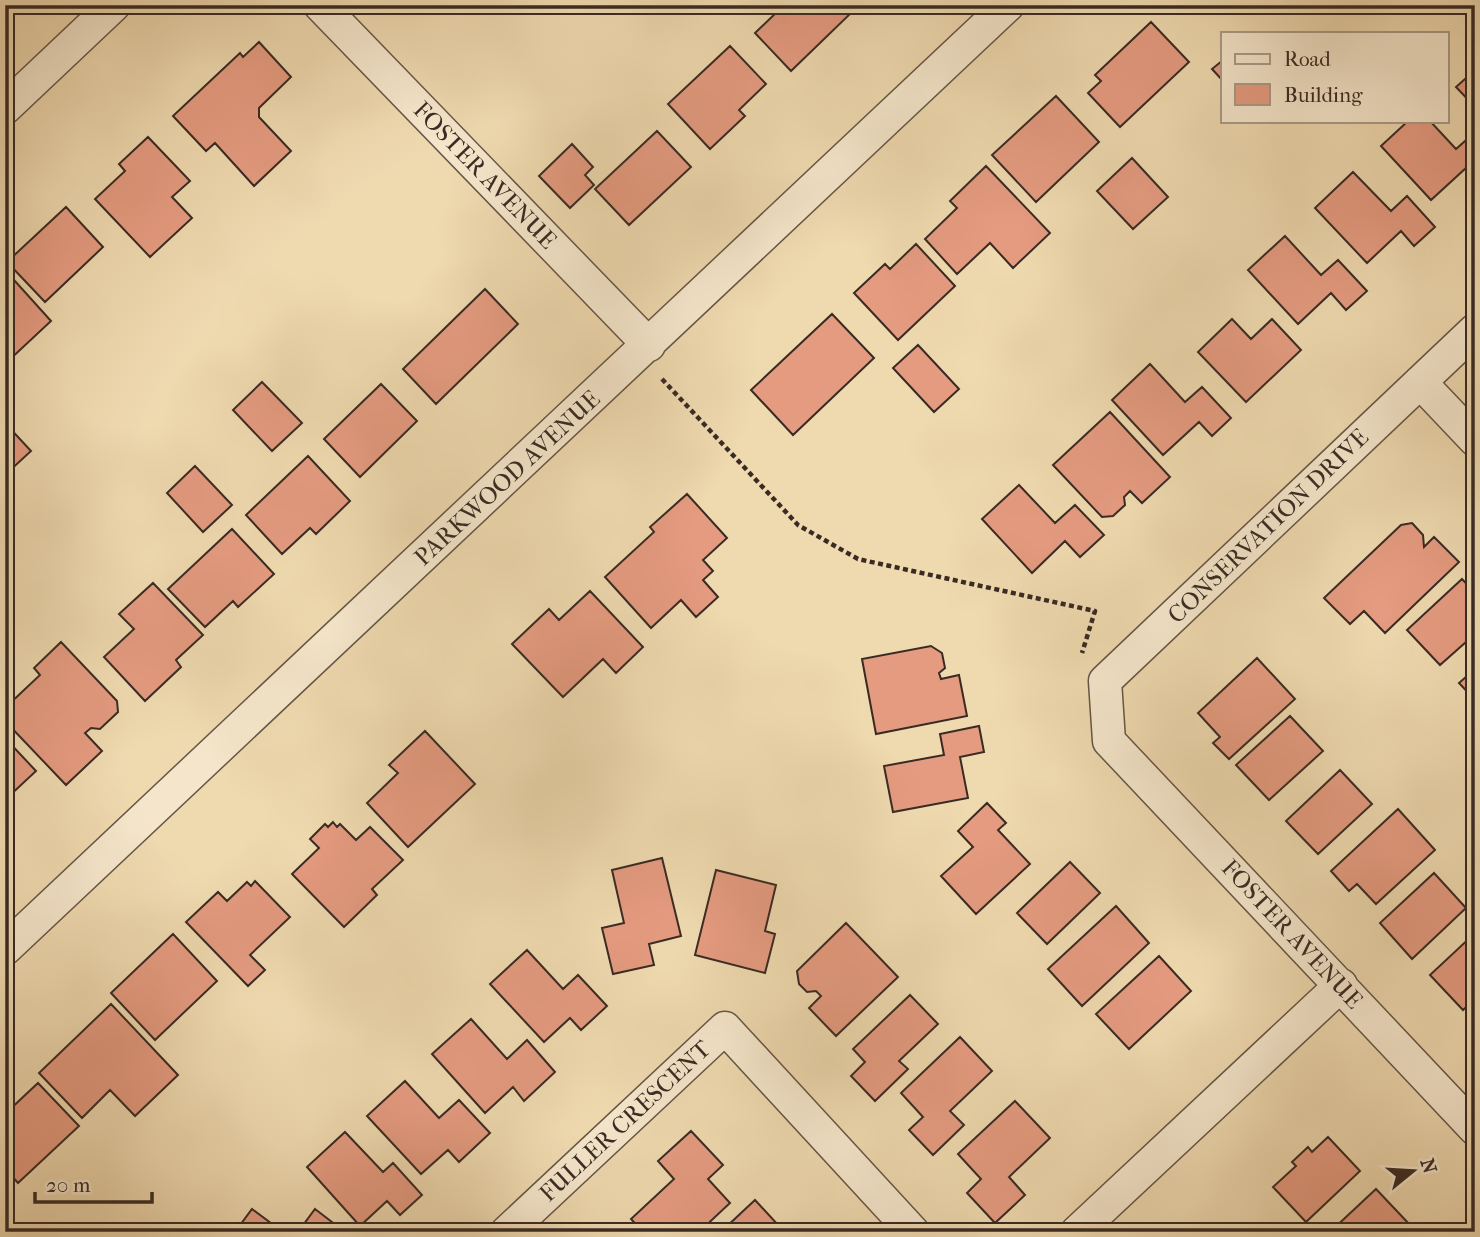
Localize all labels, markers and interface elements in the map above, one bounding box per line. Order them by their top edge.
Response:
legend [1221,32,1448,122]
text: Road [1284,47,1331,71]
text: Building [1284,83,1363,107]
street label: FOSTER AVENUE [408,96,562,254]
street label: PARKWOOD AVENUE [408,385,606,571]
street label: CONSERVATION DRIVE [1162,423,1374,629]
street label: FOSTER AVENUE [1216,854,1368,1014]
street label: FULLER CRESCENT [534,1034,717,1207]
north arrow [1378,1136,1448,1206]
text: N [1416,1156,1441,1177]
scale bar [35,1160,152,1204]
text: 20 m [46,1173,91,1197]

